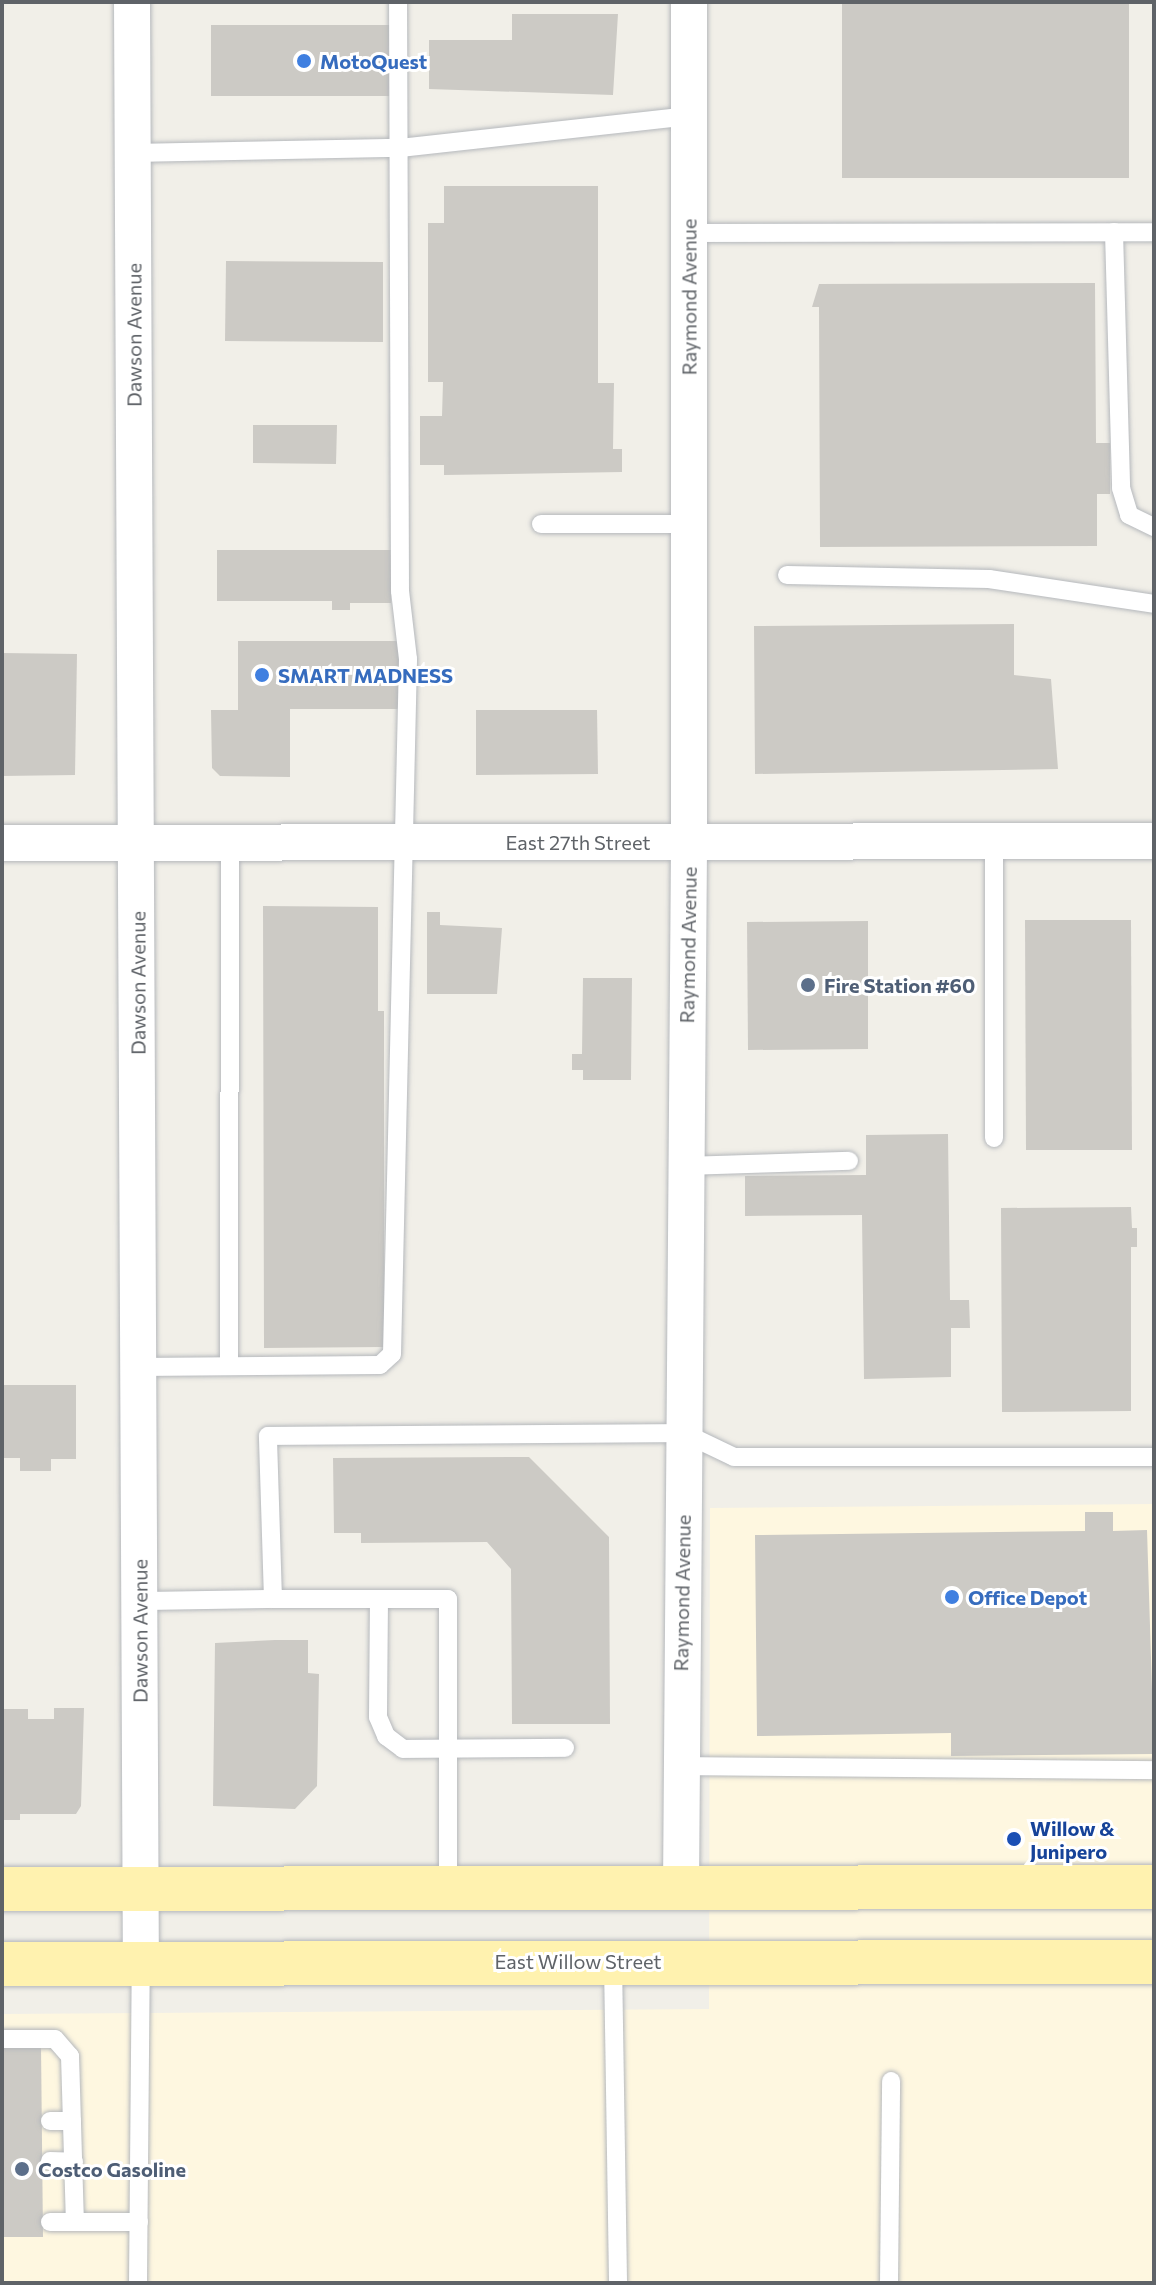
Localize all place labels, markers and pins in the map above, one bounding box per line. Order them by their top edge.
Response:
place label: MotoQuest [320,49,427,73]
marker: MotoQuest [295,52,313,70]
place label: SMART MADNESS [278,663,453,687]
marker: SMART MADNESS [253,666,271,684]
place label: Fire Station #60 [824,973,975,997]
marker: Fire Station #60 [799,976,817,994]
place label: Office Depot [968,1585,1087,1609]
marker: Office Depot [943,1588,961,1606]
place label: Willow & Junipero [1030,1816,1115,1863]
marker: Willow & Junipero [1005,1830,1023,1848]
place label: Costco Gasoline [38,2157,186,2181]
marker: Costco Gasoline [13,2160,31,2178]

